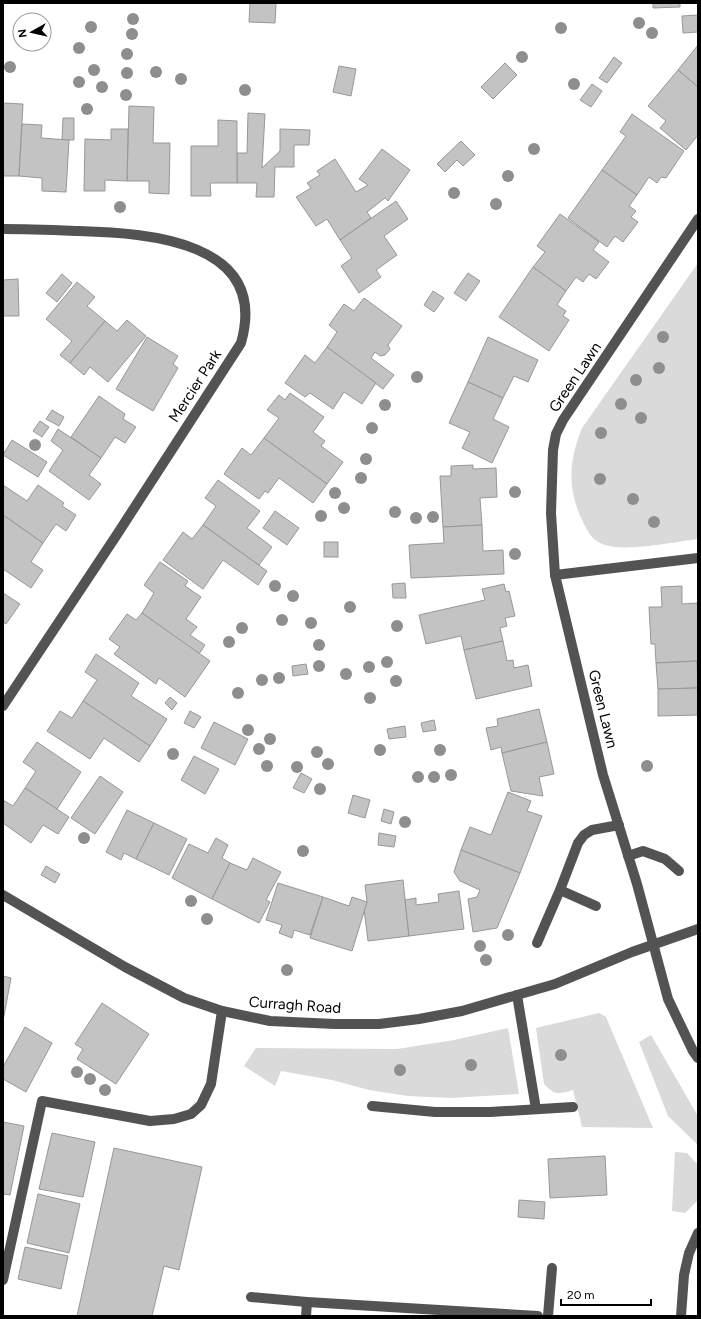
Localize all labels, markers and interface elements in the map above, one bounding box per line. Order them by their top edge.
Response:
north arrow [12,12,52,52]
text: N [16,28,30,38]
street label: Green Lawn [545,339,605,415]
street label: Mercier Park [165,346,226,426]
street label: Green Lawn [585,668,621,750]
street label: Curragh Road [248,993,342,1017]
scale bar [561,1281,651,1307]
text: 20 m [567,1288,595,1302]

